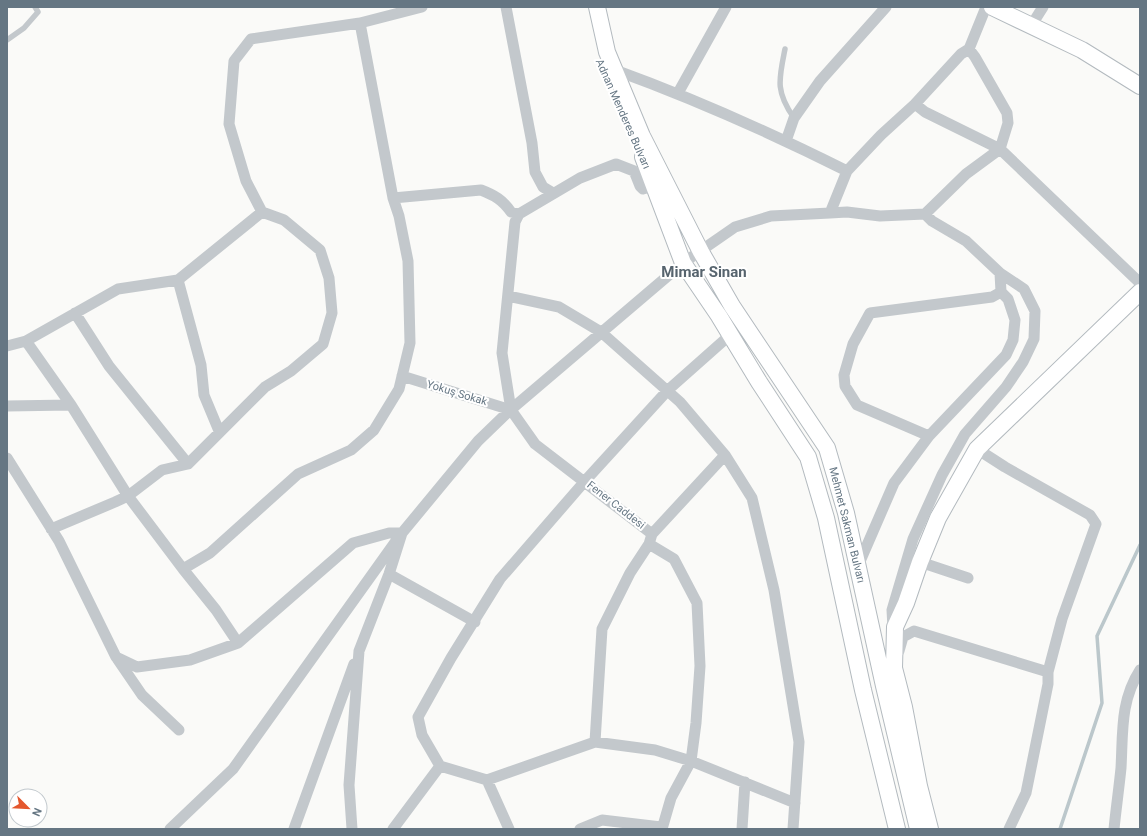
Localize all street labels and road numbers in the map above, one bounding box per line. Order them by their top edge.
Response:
street label: Adnan Menderes Bulvarı [593,57,653,171]
street label: Yokuş Sokak [425,378,489,408]
street label: Mehmet Sakman Bulvarı [826,466,868,584]
street label: Fener Caddesi [584,478,648,532]

